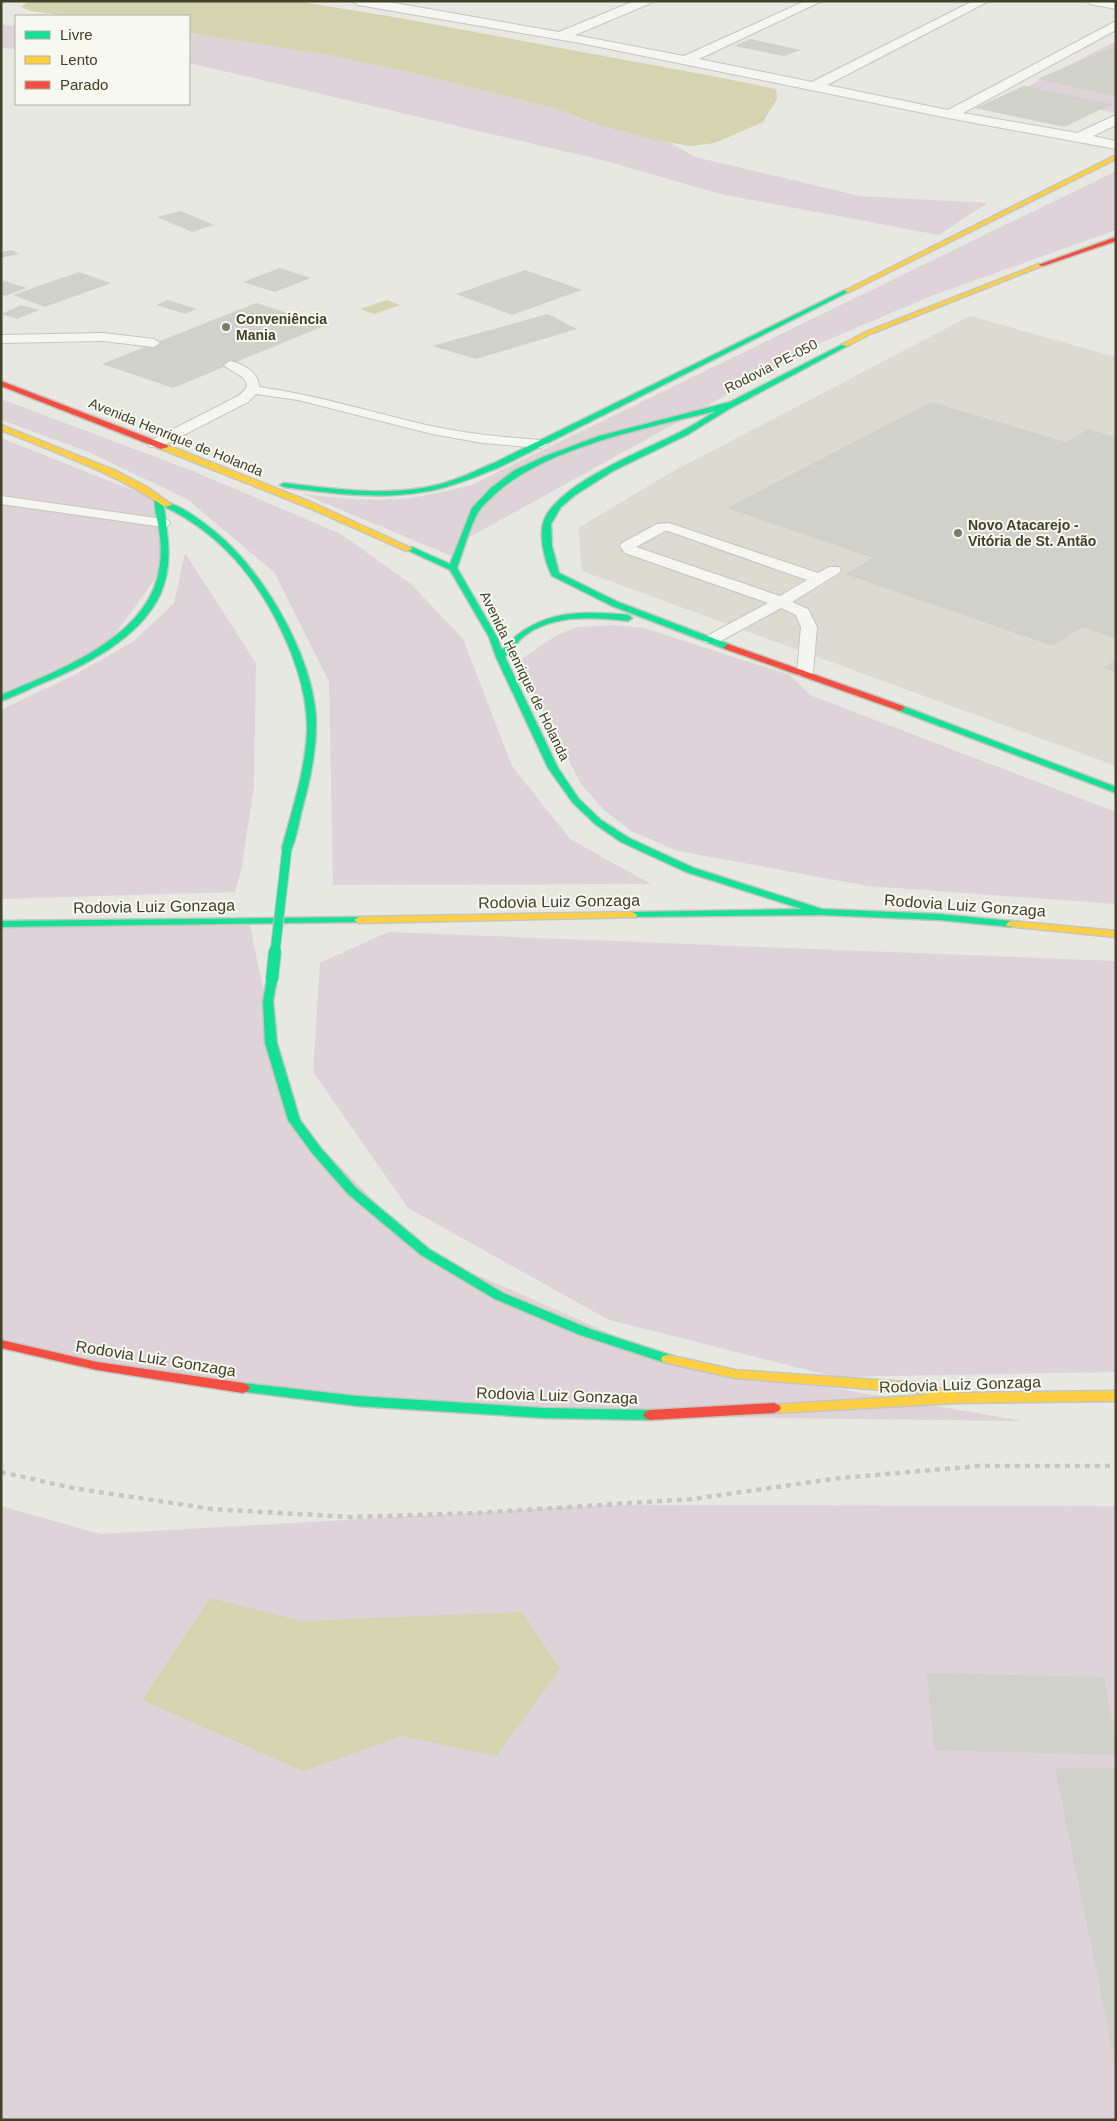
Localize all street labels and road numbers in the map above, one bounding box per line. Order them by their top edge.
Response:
street label: Rodovia PE-050 [722,336,820,396]
street label: Avenida Henrique de Holanda [87,395,266,479]
street label: Avenida Henrique de Holanda [477,589,573,764]
street label: Rodovia Luiz Gonzaga [884,891,1046,920]
street label: Rodovia Luiz Gonzaga [478,892,640,911]
street label: Rodovia Luiz Gonzaga [73,897,235,916]
street label: Rodovia Luiz Gonzaga [75,1337,237,1380]
street label: Rodovia Luiz Gonzaga [879,1373,1041,1396]
street label: Rodovia Luiz Gonzaga [476,1384,638,1407]

